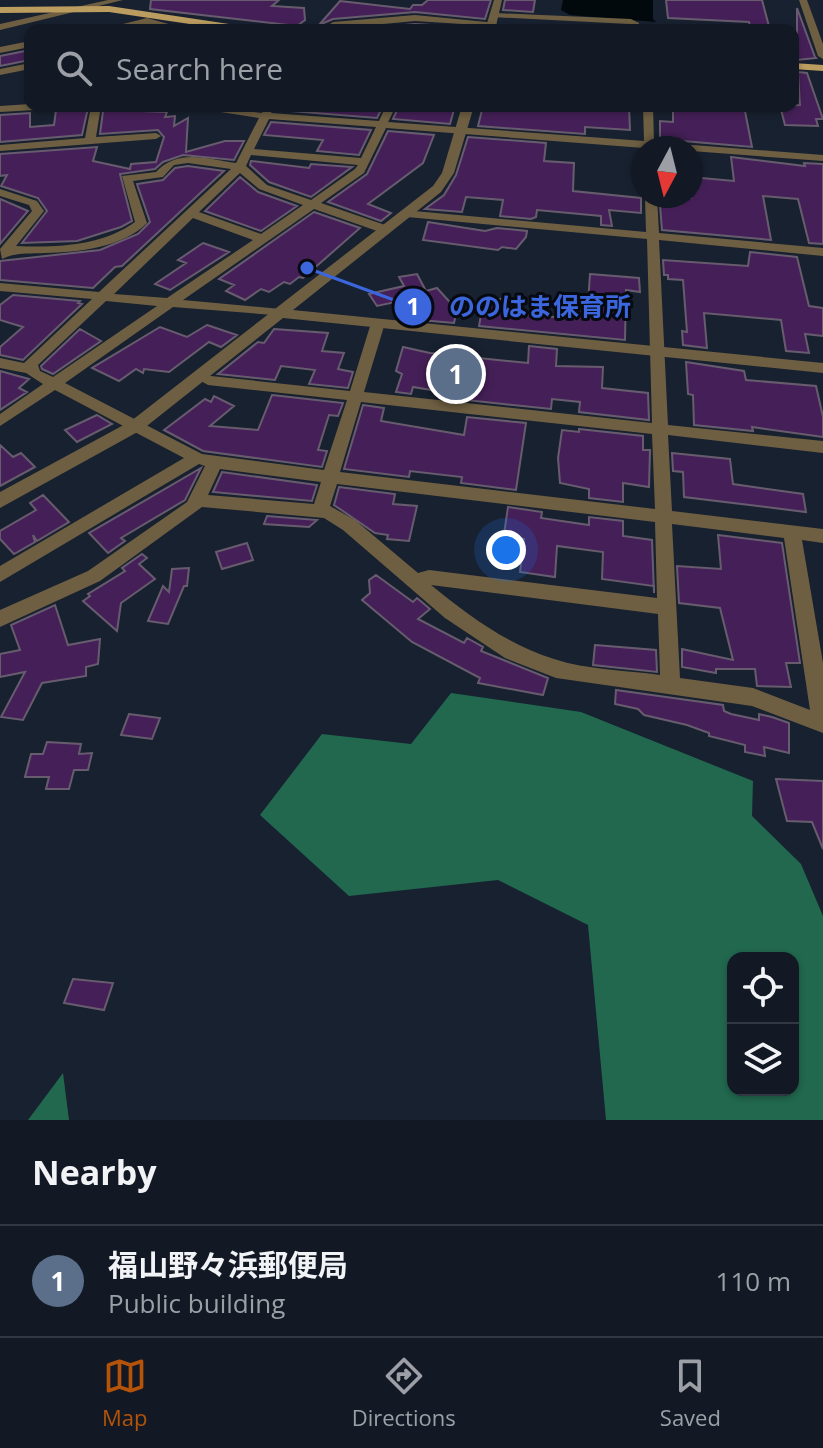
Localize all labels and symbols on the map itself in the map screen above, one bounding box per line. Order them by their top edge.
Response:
north arrow [631,136,703,208]
callout: ののはま保育所 [393,282,647,332]
text: ののはま保育所 [449,288,631,324]
text: 1 [406,289,420,322]
pin: 1 [430,344,482,404]
your location [486,530,526,570]

